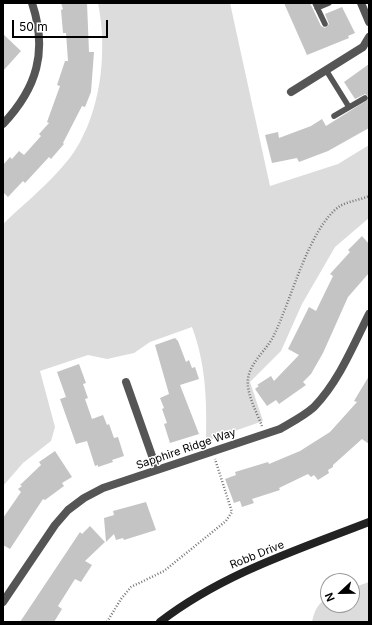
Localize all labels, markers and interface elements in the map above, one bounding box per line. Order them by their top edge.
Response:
scale bar [14,12,110,38]
text: 50 m [19,19,48,34]
street label: Sapphire Ridge Way [134,426,238,472]
street label: Robb Drive [228,538,286,572]
north arrow [320,573,360,613]
text: N [322,591,338,604]

